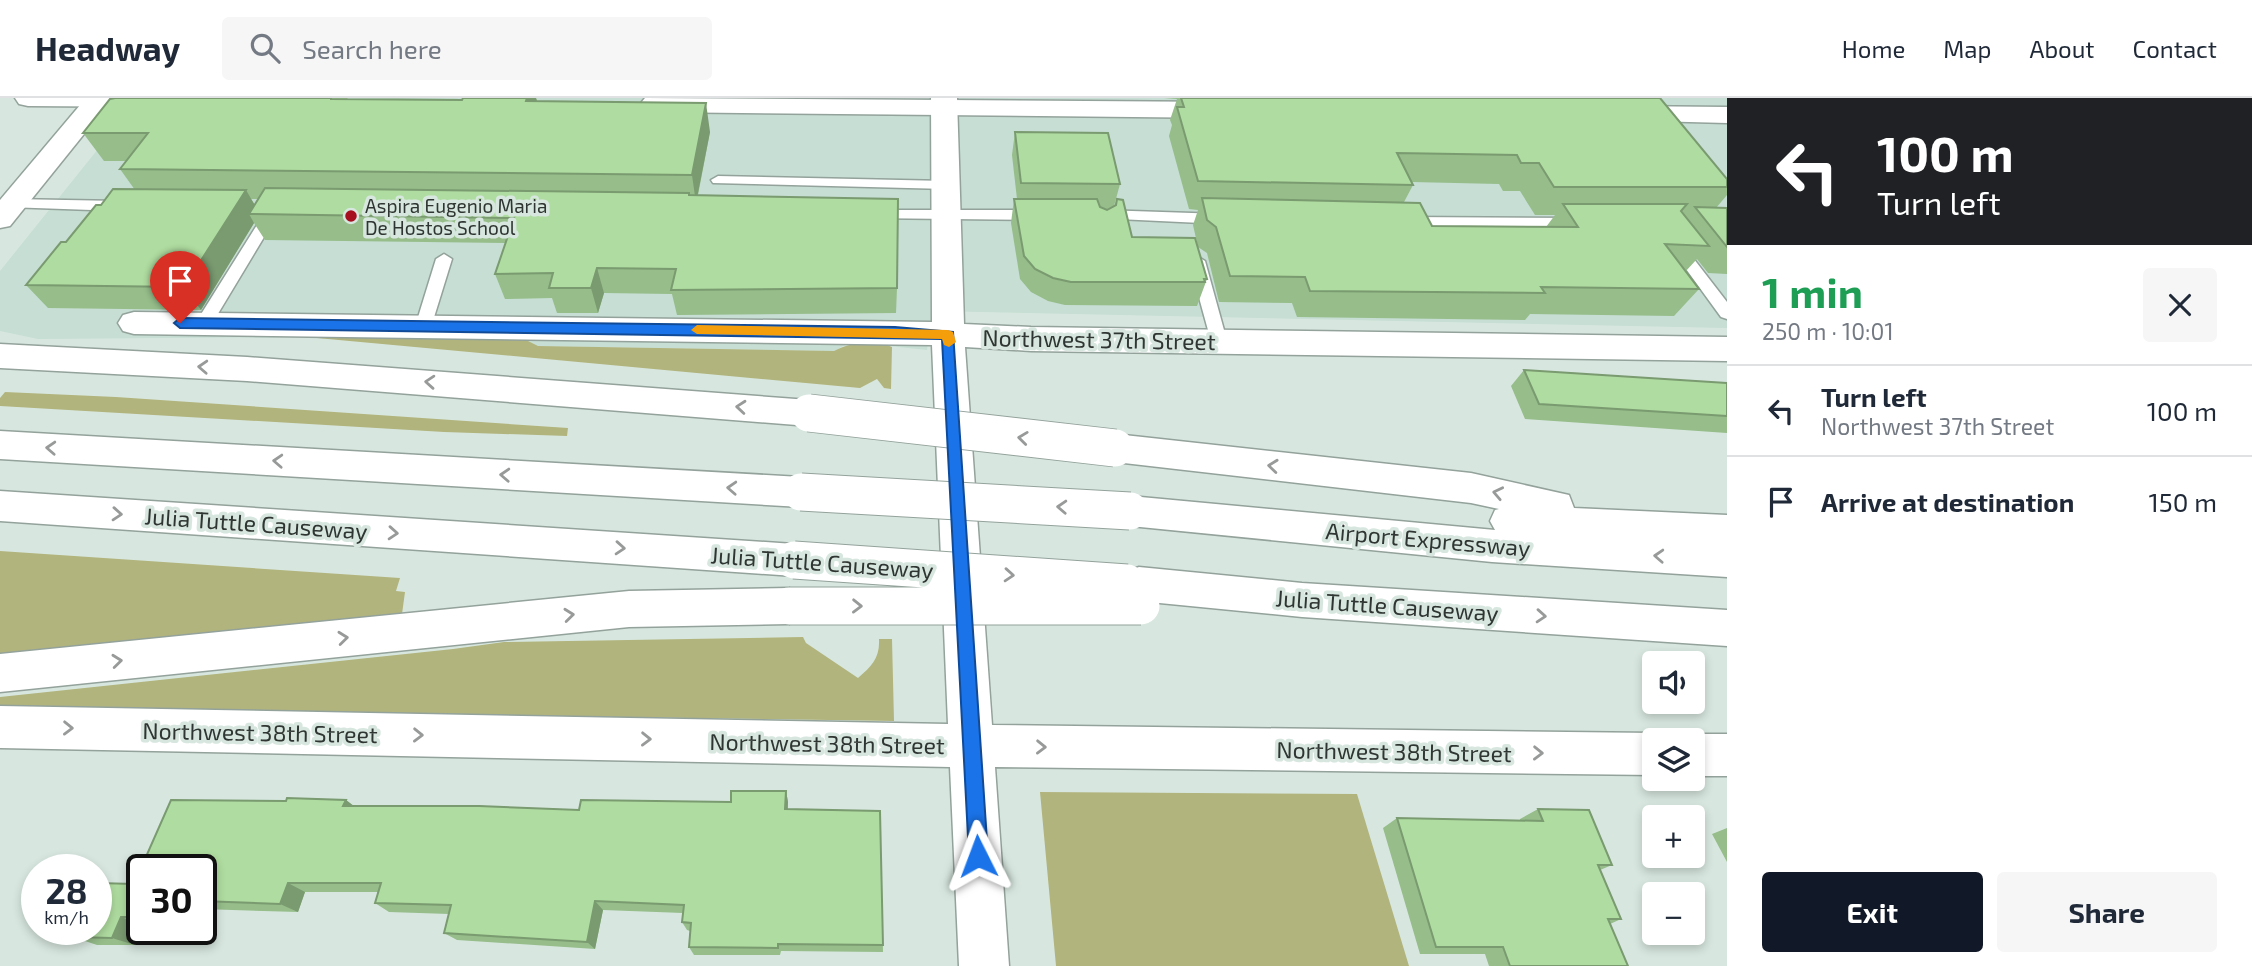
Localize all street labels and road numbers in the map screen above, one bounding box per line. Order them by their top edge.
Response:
street label: Northwest 37th Street [982,323,1216,355]
street label: Julia Tuttle Causeway [144,501,368,545]
street label: Airport Expressway [1324,516,1532,562]
street label: Julia Tuttle Causeway [710,540,934,584]
street label: Julia Tuttle Causeway [1275,583,1499,627]
street label: Northwest 38th Street [142,716,378,748]
street label: Northwest 38th Street [709,727,945,759]
street label: Northwest 38th Street [1276,735,1512,767]

